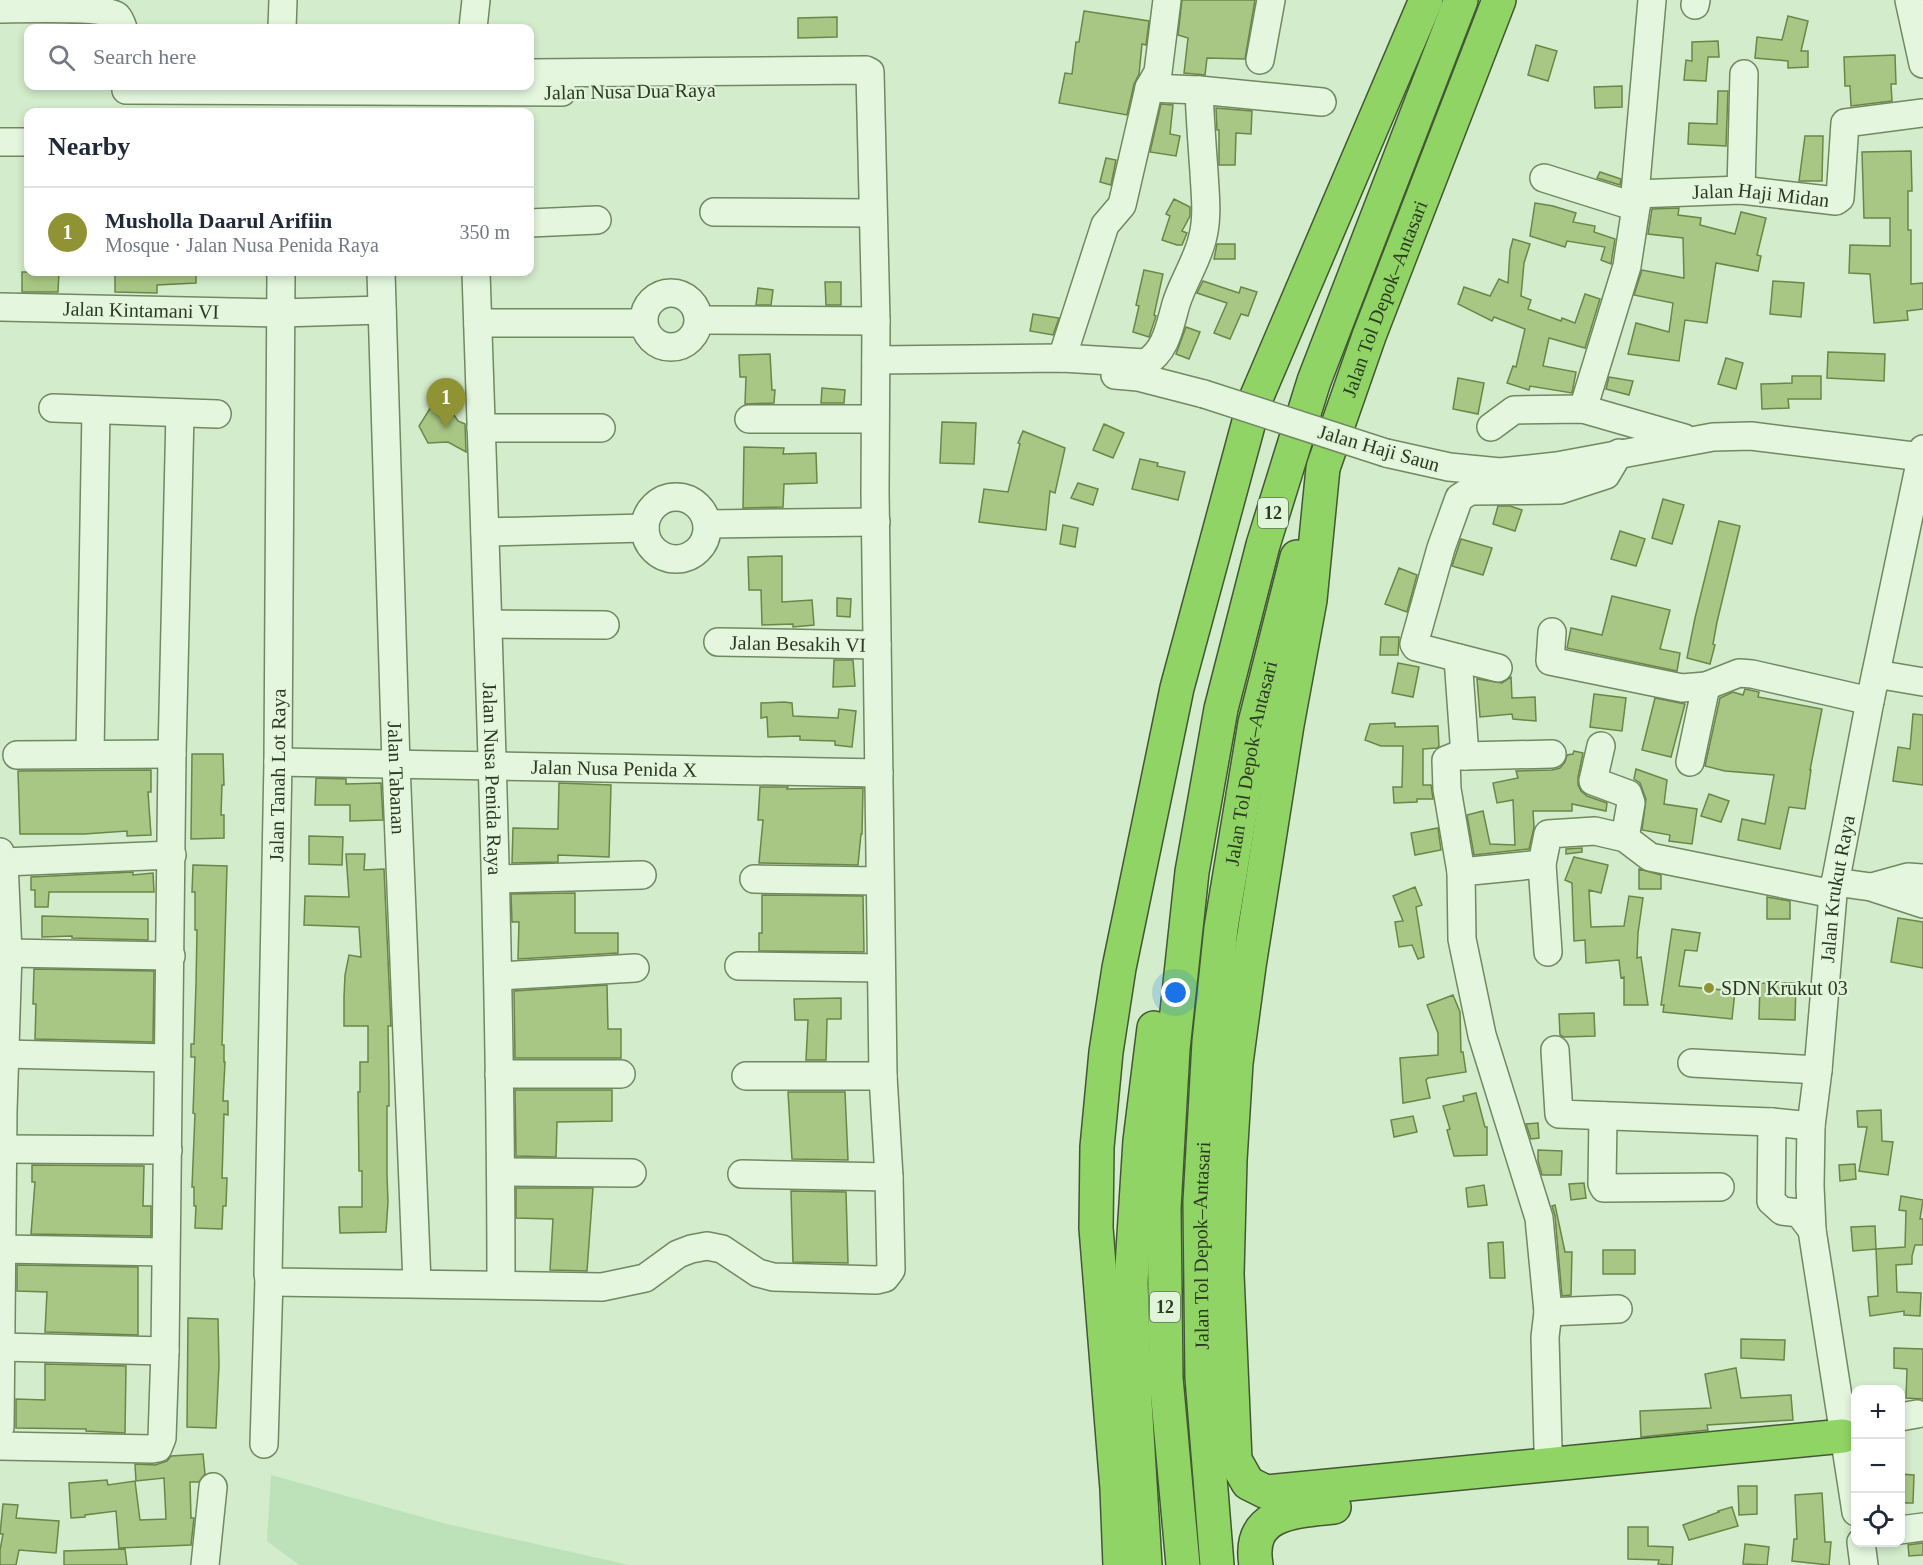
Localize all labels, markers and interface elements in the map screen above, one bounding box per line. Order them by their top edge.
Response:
search box [24,24,534,90]
icon: search [45,41,78,74]
text: Search here [93,44,196,69]
street label: Jalan Nusa Dua Raya [544,79,716,104]
text: Nearby [48,132,130,161]
street label: Jalan Haji Midan [1692,179,1831,211]
street label: Jalan Tol Depok–Antasari [1338,197,1432,400]
text: Musholla Daarul Arifiin [105,208,332,233]
text: 1 [63,221,73,243]
text: 350 m [459,221,510,243]
text: Mosque · Jalan Nusa Penida Raya [105,234,379,256]
street label: Jalan Kintamani VI [63,297,219,323]
pin: 1 [426,378,466,428]
street label: Jalan Haji Saun [1315,420,1442,477]
road number: 12 [1258,498,1288,528]
street label: Jalan Besakih VI [730,631,866,656]
street label: Jalan Tol Depok–Antasari [1221,658,1281,867]
street label: Jalan Nusa Penida Raya [479,682,506,876]
street label: Jalan Tanah Lot Raya [265,688,290,862]
street label: Jalan Tabanan [384,721,410,835]
street label: Jalan Nusa Penida X [531,756,698,781]
street label: Jalan Krukut Raya [1816,813,1859,964]
place label: SDN Krukut 03 [1721,977,1848,999]
your location [1161,978,1190,1007]
marker: SDN Krukut 03 [1702,981,1716,995]
street label: Jalan Tol Depok–Antasari [1189,1140,1214,1350]
road number: 12 [1150,1292,1180,1322]
map controls [1851,1385,1905,1547]
button: + [1851,1385,1905,1439]
button: − [1851,1439,1905,1493]
button: locate [1851,1493,1905,1547]

